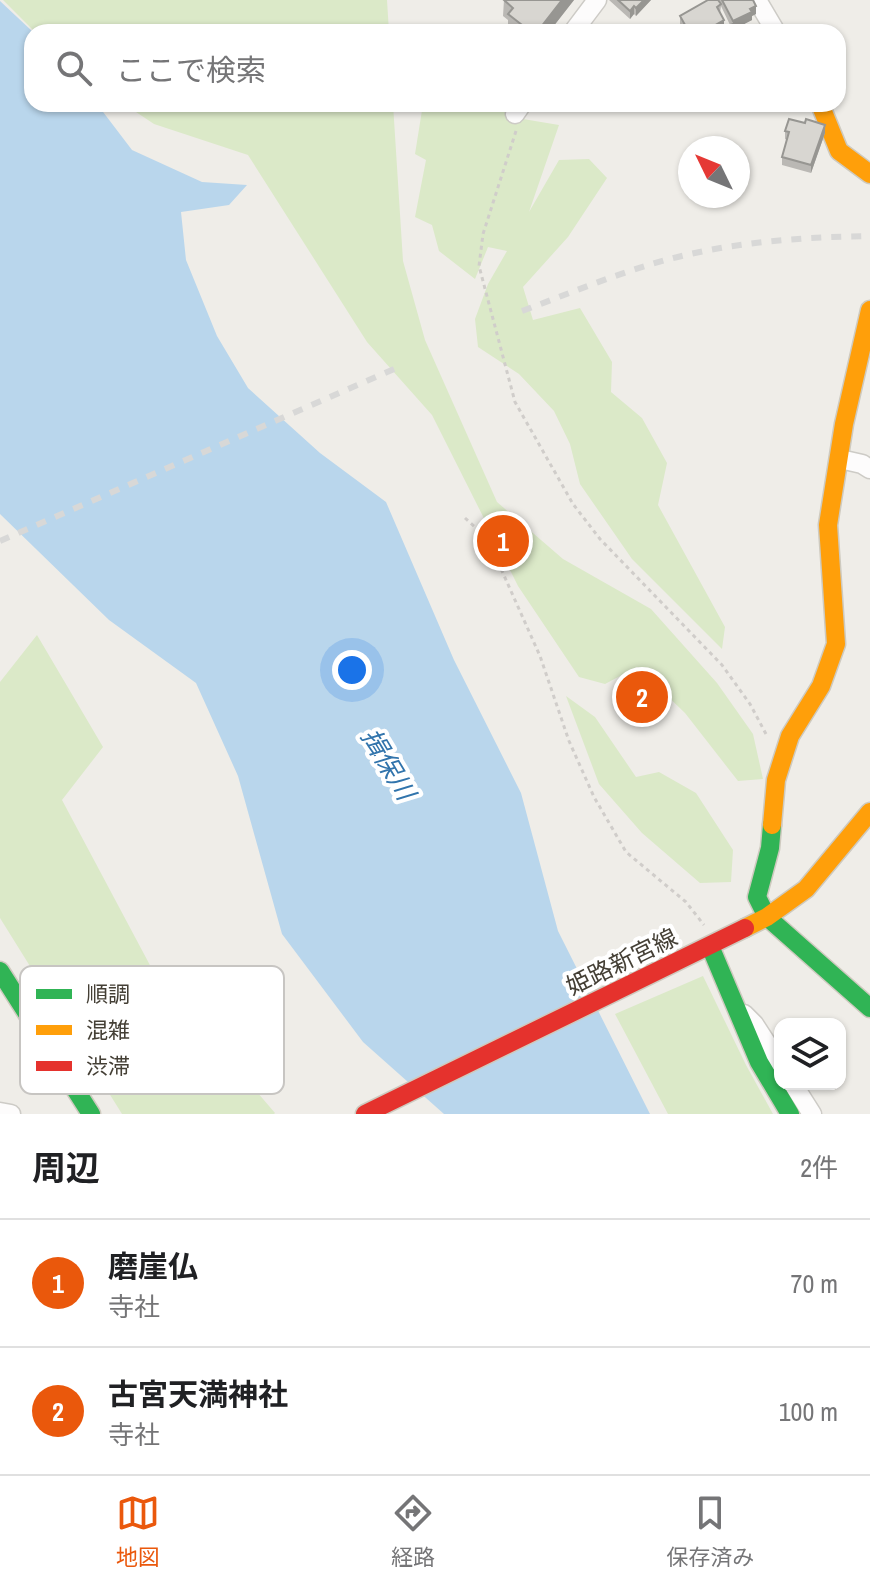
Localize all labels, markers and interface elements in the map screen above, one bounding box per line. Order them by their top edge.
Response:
search box [24,24,846,112]
icon: search [52,46,96,90]
text: ここで検索 [116,50,266,90]
north arrow [678,136,750,208]
pin: 1 [477,511,529,571]
your location [332,650,372,690]
pin: 2 [616,667,668,727]
water label: 揖保川 [353,721,425,809]
street label: 姫路新宮線 [561,920,683,1002]
legend [20,966,284,1094]
text: 順調 [86,979,130,1009]
text: 混雑 [86,1015,130,1045]
map controls [774,1018,846,1090]
button: layers [774,1018,846,1090]
text: 渋滞 [86,1051,130,1081]
text: 周辺 [32,1145,100,1191]
text: 2件 [800,1150,838,1185]
text: 磨崖仏 [108,1246,198,1286]
text: 1 [52,1266,64,1301]
text: 70 m [791,1266,838,1301]
text: 寺社 [108,1289,160,1324]
text: 古宮天満神社 [108,1374,288,1414]
text: 2 [52,1394,64,1429]
text: 100 m [779,1394,838,1429]
text: 寺社 [108,1417,160,1452]
tab: 地図 [116,1491,160,1572]
tab: 経路 [391,1491,435,1572]
tab: 保存済み [666,1491,754,1572]

